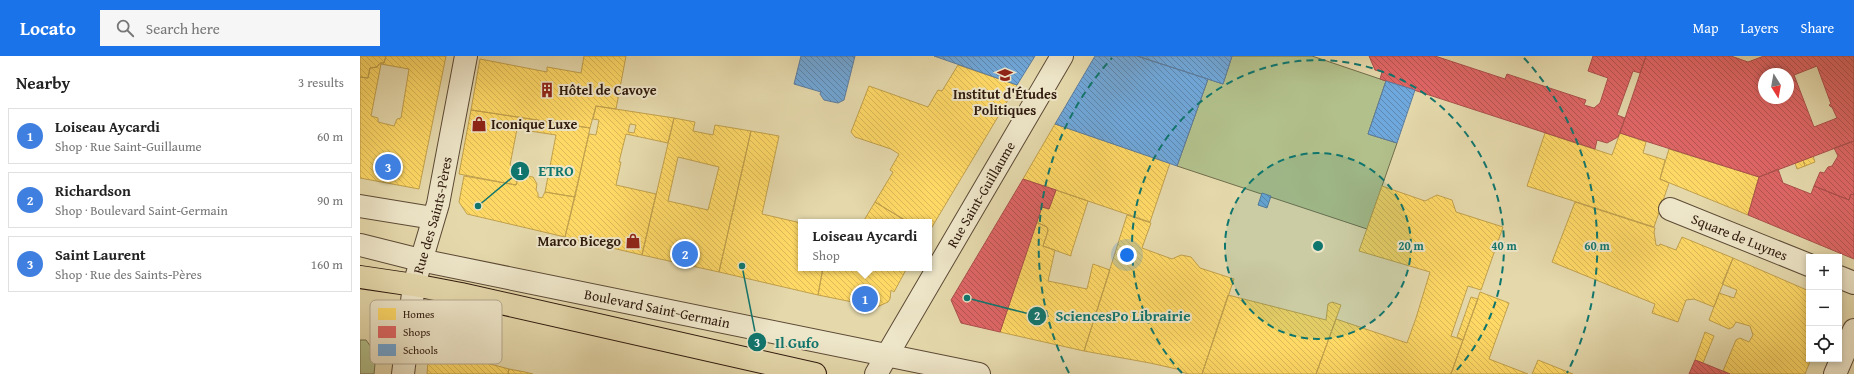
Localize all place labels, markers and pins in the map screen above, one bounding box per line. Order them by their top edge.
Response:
school or university icon: Institut d'Études Politiques [996,66,1014,84]
place label: Hôtel de Cavoye [559,80,657,100]
building icon: Hôtel de Cavoye [538,81,556,99]
place label: Institut d'Études Politiques [953,84,1057,120]
place label: Iconique Luxe [491,114,578,134]
shop icon: Iconique Luxe [470,115,488,133]
pin: 3 [375,152,401,182]
callout: ETRO [510,157,582,184]
place label: Marco Bicego [537,231,622,251]
shop icon: Marco Bicego [624,232,642,250]
pin: 2 [672,239,698,269]
centre of rings [1311,239,1325,253]
pin: 1 [852,284,878,314]
callout: SciencesPo Librairie [1027,302,1198,329]
callout: Il Gufo [747,329,827,356]

